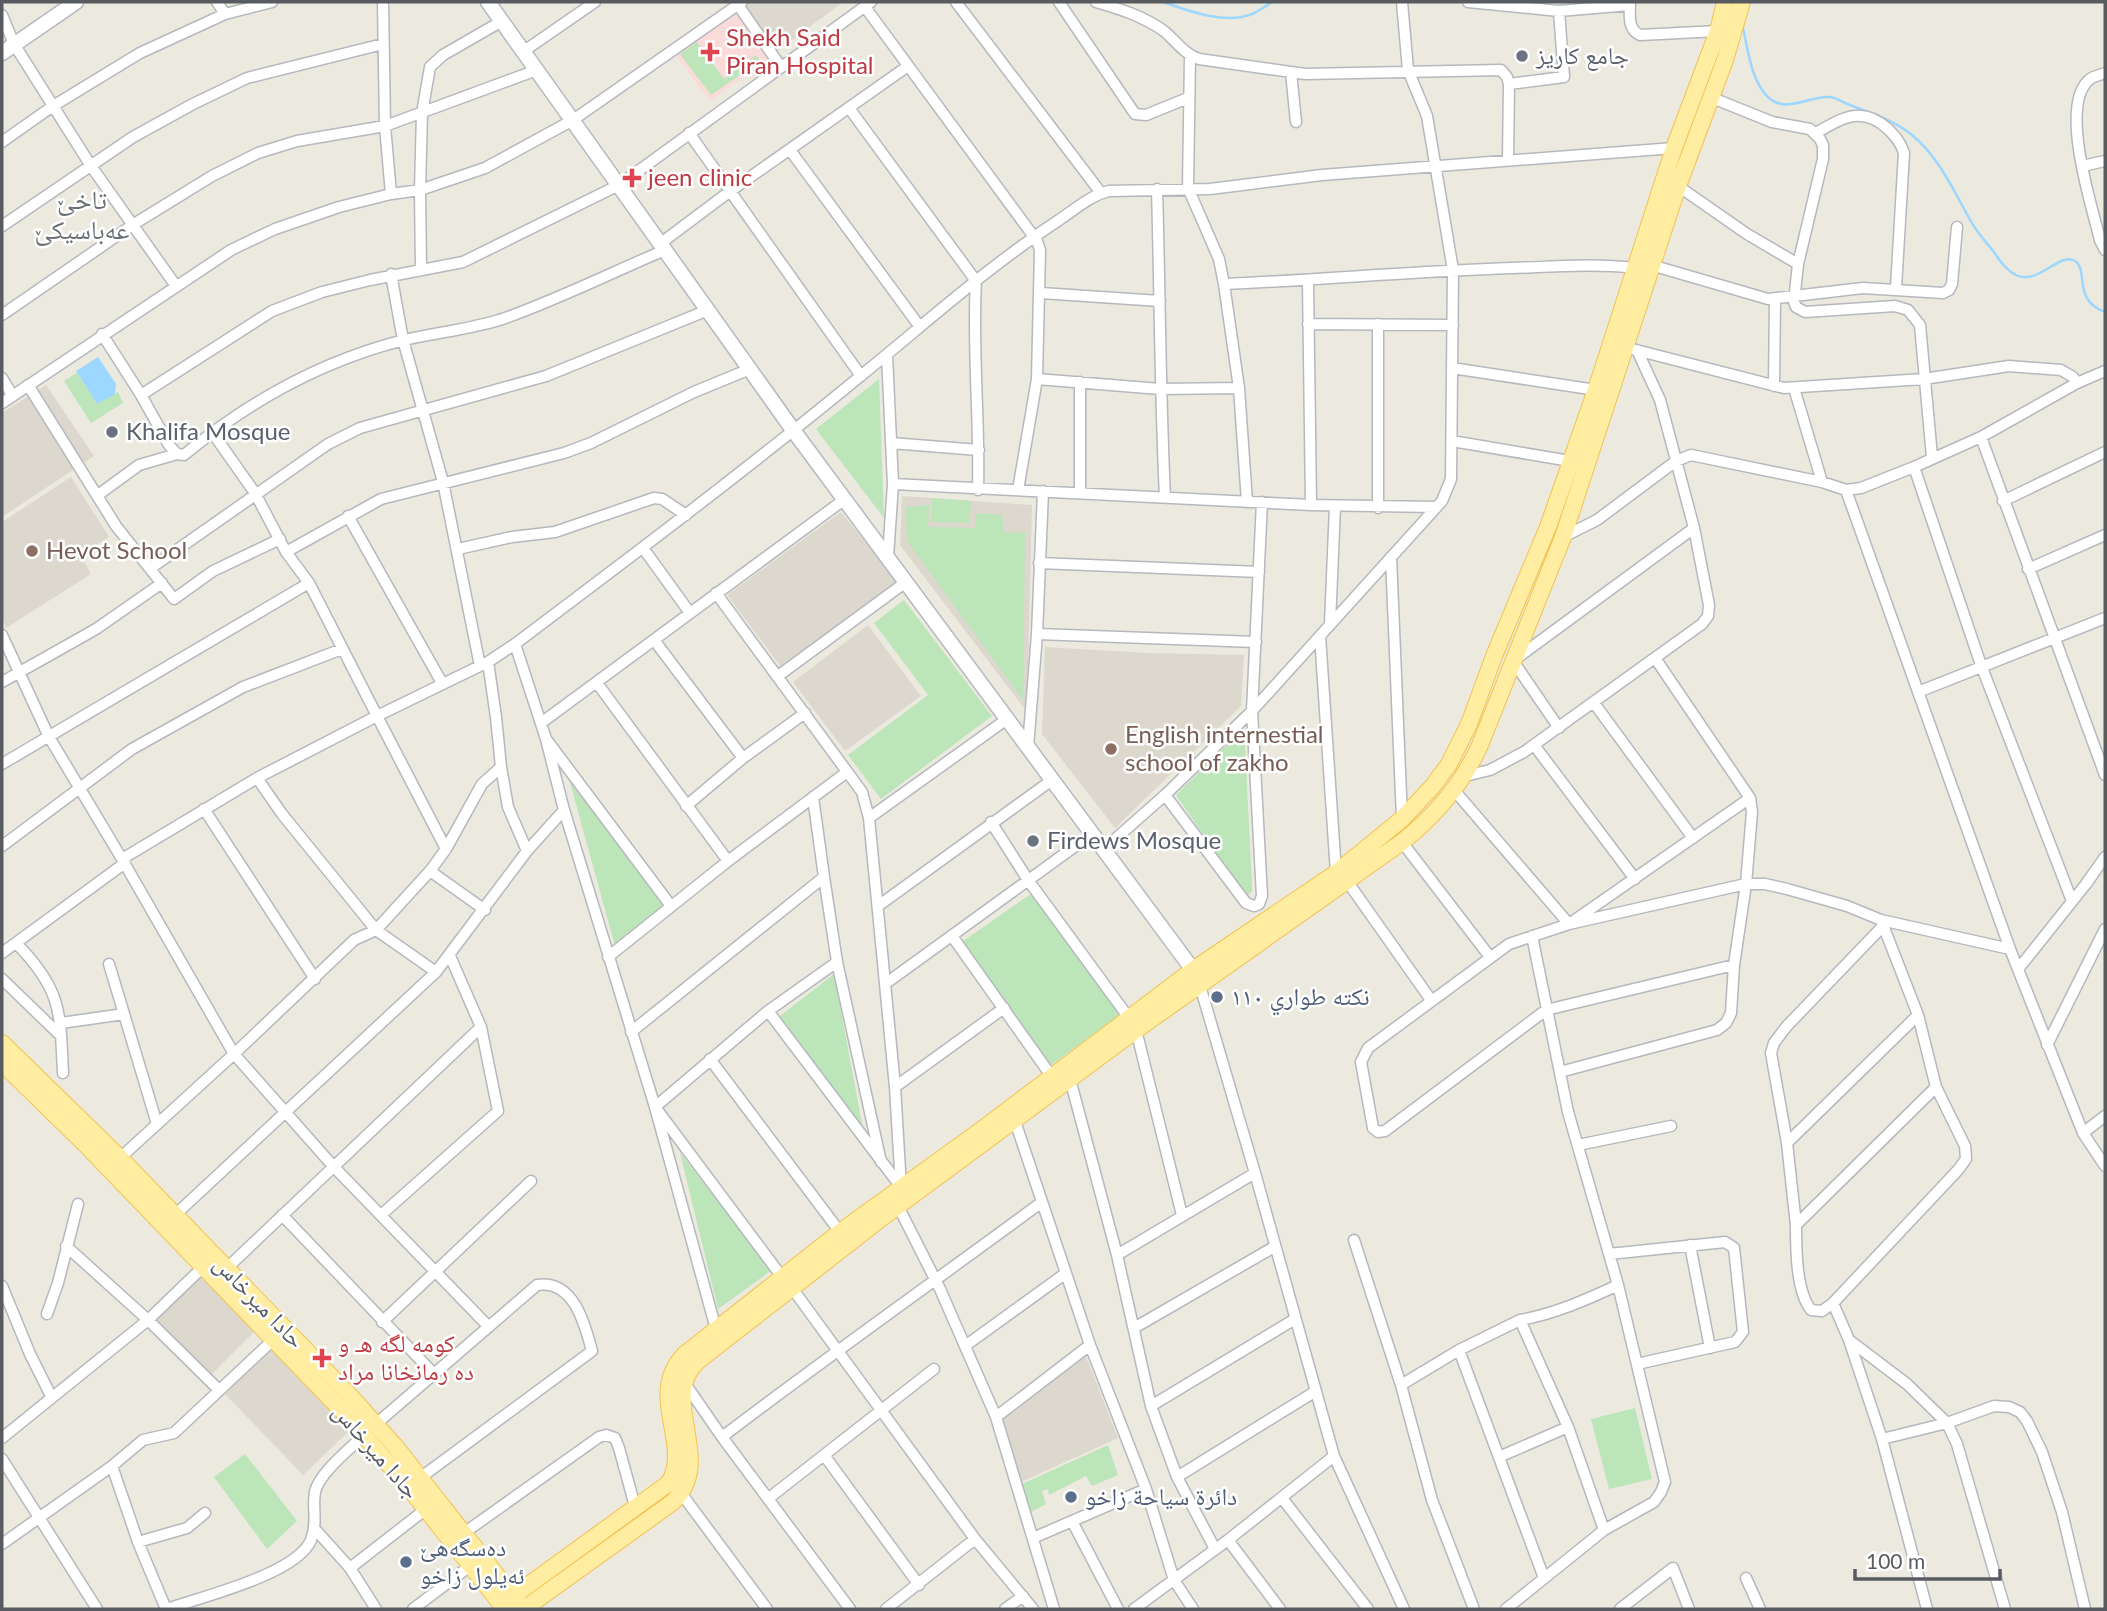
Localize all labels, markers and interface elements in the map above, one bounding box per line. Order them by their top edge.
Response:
place label: Shekh Said Piran Hospital [726,22,873,79]
place label: جامع كاريز [1535,40,1629,71]
marker: Shekh Said Piran Hospital [700,42,720,62]
marker: جامع كاريز [1514,48,1530,64]
place label: jeen clinic [647,162,752,191]
marker: jeen clinic [622,168,642,188]
district label: تاخێ عه‌باسيكێ [35,183,129,246]
place label: Khalifa Mosque [126,416,290,445]
marker: Khalifa Mosque [104,424,120,440]
place label: Hevot School [46,535,187,564]
marker: Hevot School [24,543,40,559]
place label: English internestial school of zakho [1125,719,1324,776]
marker: English internestial school of zakho [1103,741,1119,757]
place label: Firdews Mosque [1047,825,1221,854]
marker: Firdews Mosque [1025,833,1041,849]
place label: نكته طواري ١١٠ [1231,981,1370,1016]
marker: نكته طواري ١١٠ [1209,989,1225,1005]
street label: حادا ميرخاس [208,1248,312,1354]
place label: كومه لگه هـ و ده رمانخانا مراد [338,1328,474,1385]
marker: كومه لگه هـ و ده رمانخانا مراد [312,1348,332,1368]
street label: جادا ميرخاس [327,1396,427,1505]
place label: دائرة سياحة زاخو [1085,1481,1237,1510]
marker: دائرة سياحة زاخو [1063,1489,1079,1505]
place label: ده‌سگه‌هێ ئه‌يلول زاخو [420,1532,525,1590]
scale bar [1855,1538,2000,1582]
text: 100 m [1866,1548,1925,1573]
marker: ده‌سگه‌هێ ئه‌يلول زاخو [398,1554,414,1570]

